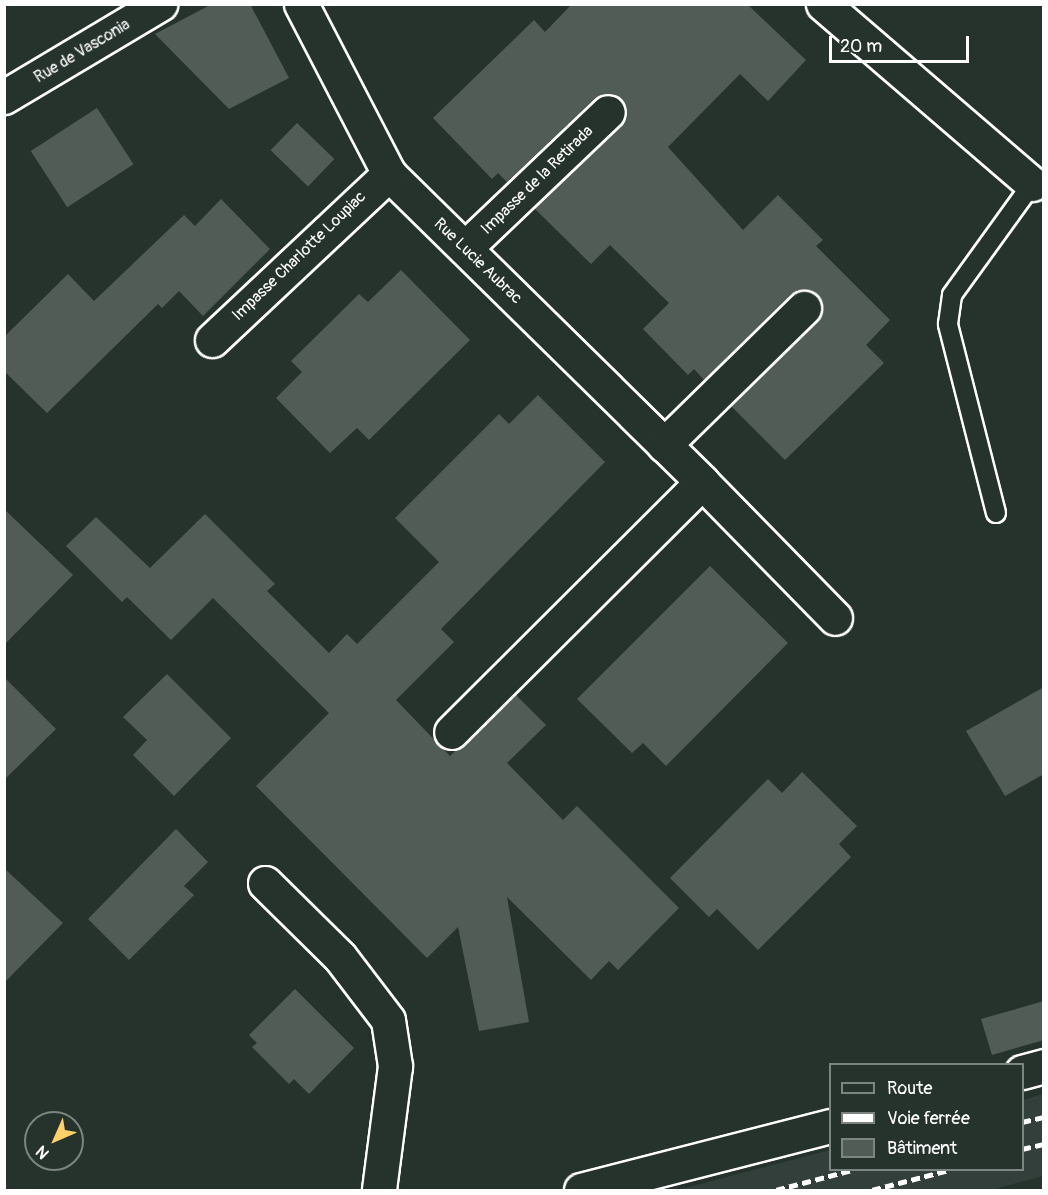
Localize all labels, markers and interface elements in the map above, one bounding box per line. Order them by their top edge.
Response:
street label: Rue de Vasconia [31,15,133,87]
scale bar [832,24,972,62]
text: 20 m [840,35,882,58]
street label: Impasse de la Retirada [477,122,597,238]
street label: Impasse Charlotte Loupiac [228,187,370,325]
street label: Rue Lucie Aubrac [430,214,526,308]
legend [829,1063,1024,1171]
text: Route [887,1077,932,1100]
text: Voie ferrée [887,1107,970,1130]
north arrow [24,1111,84,1171]
text: Bâtiment [887,1137,957,1160]
text: N [32,1141,54,1163]

